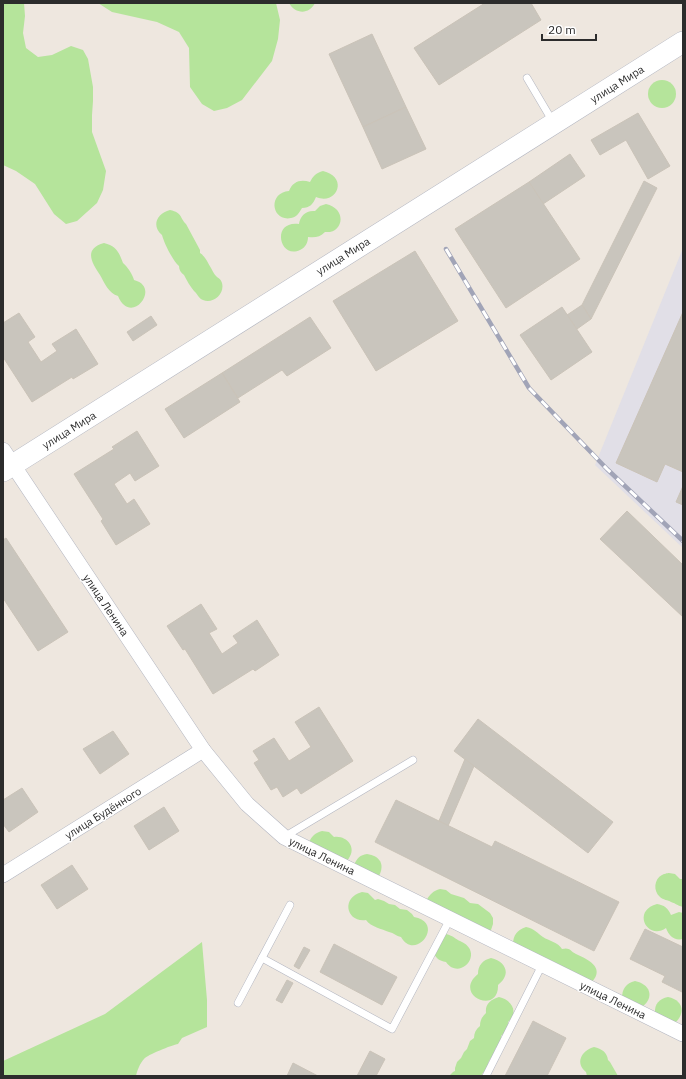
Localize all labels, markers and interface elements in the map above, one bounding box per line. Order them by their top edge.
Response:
scale bar [542,16,596,42]
text: 20 m [548,22,576,37]
street label: улица Мира [588,62,647,106]
street label: улица Мира [314,234,373,278]
street label: улица Мира [40,408,99,452]
street label: улица Ленина [80,571,132,639]
street label: улица Будённого [62,784,144,842]
street label: улица Ленина [287,834,357,878]
street label: улица Ленина [578,978,648,1022]

